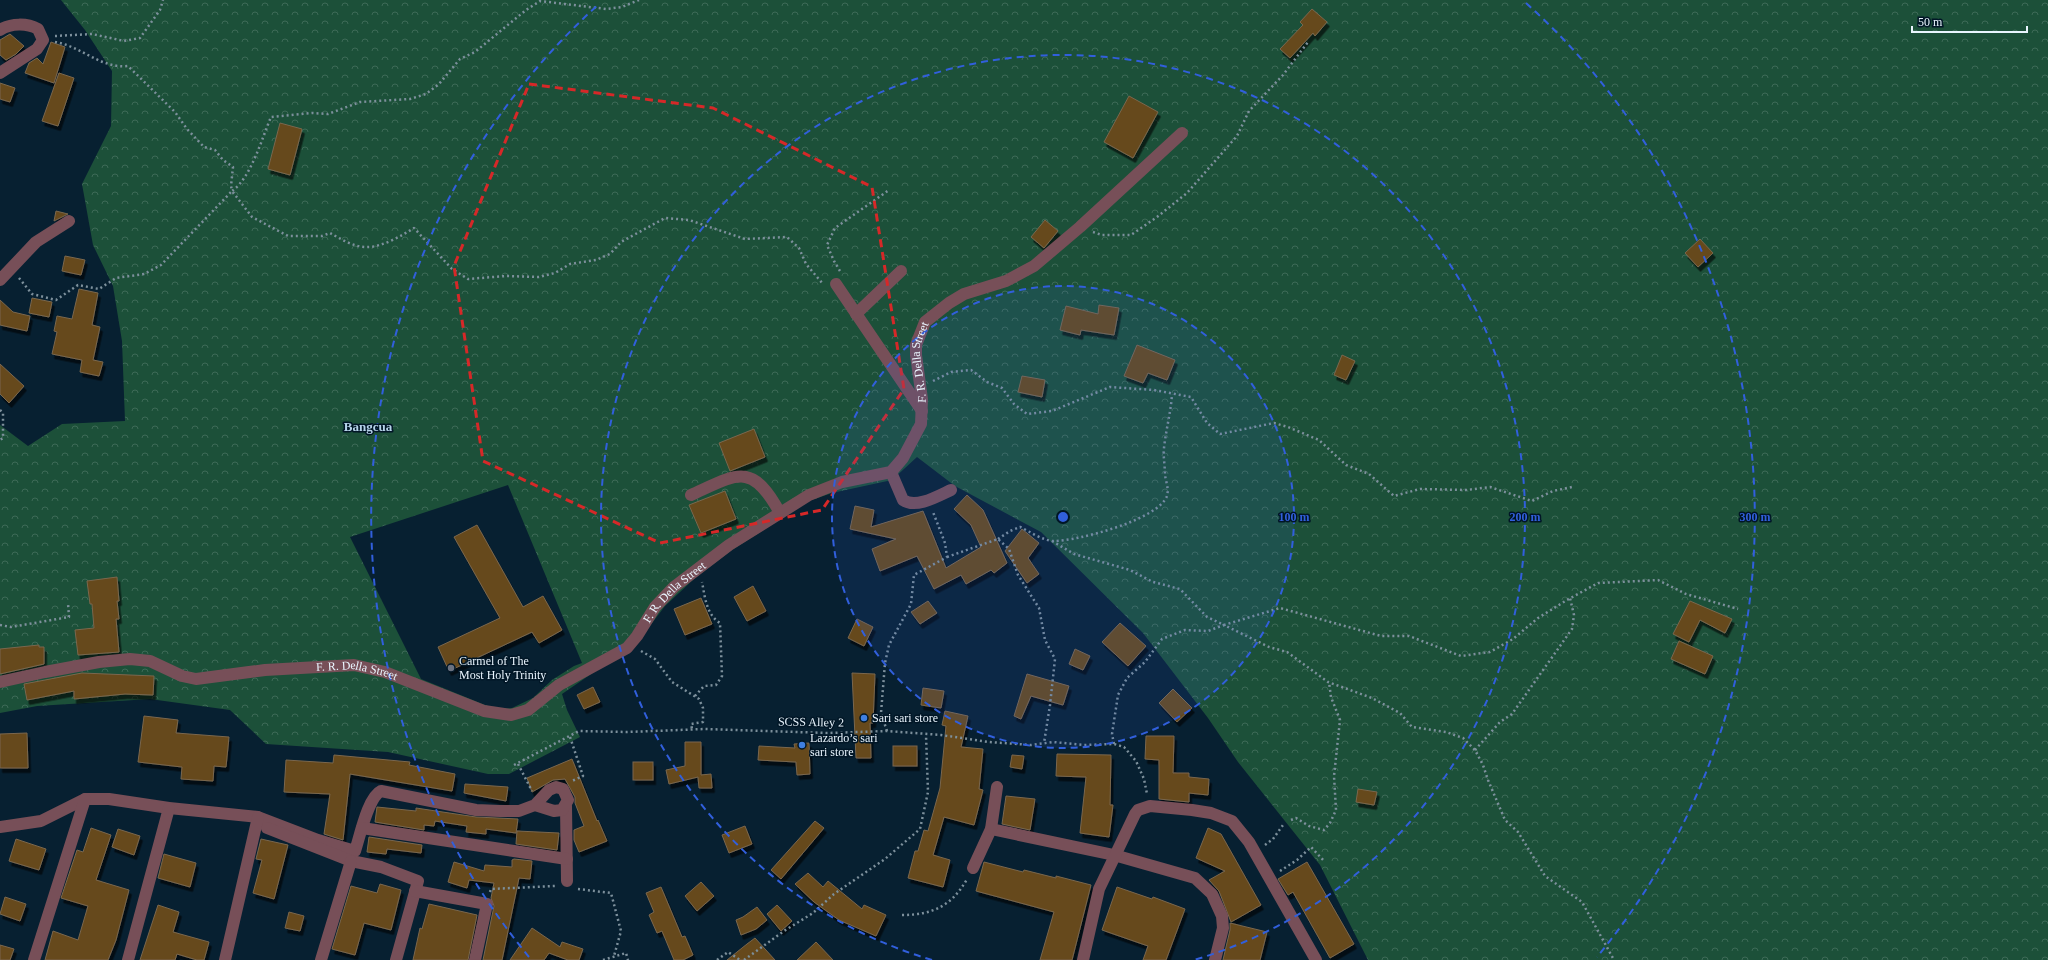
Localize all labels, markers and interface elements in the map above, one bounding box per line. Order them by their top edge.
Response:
scale bar [1912,8,2027,34]
text: 50 m [1918,15,1943,29]
street label: F. R. Della Street [909,319,932,403]
district label: Bangcua [344,419,393,434]
centre of rings [1056,510,1070,524]
text: 100 m [1279,510,1310,524]
text: 200 m [1510,510,1541,524]
text: 300 m [1740,510,1771,524]
street label: F. R. Della Street [640,558,709,625]
place label: Carmel of The Most Holy Trinity [459,654,546,682]
street label: F. R. Della Street [316,658,400,684]
marker: Carmel of The Most Holy Trinity [446,663,456,673]
place label: Sari sari store [872,711,938,725]
marker: Sari sari store [859,713,869,723]
street label: SCSS Alley 2 [778,714,844,730]
place label: Lazardo’s sari sari store [810,731,878,759]
marker: Lazardo’s sari sari store [797,740,807,750]

